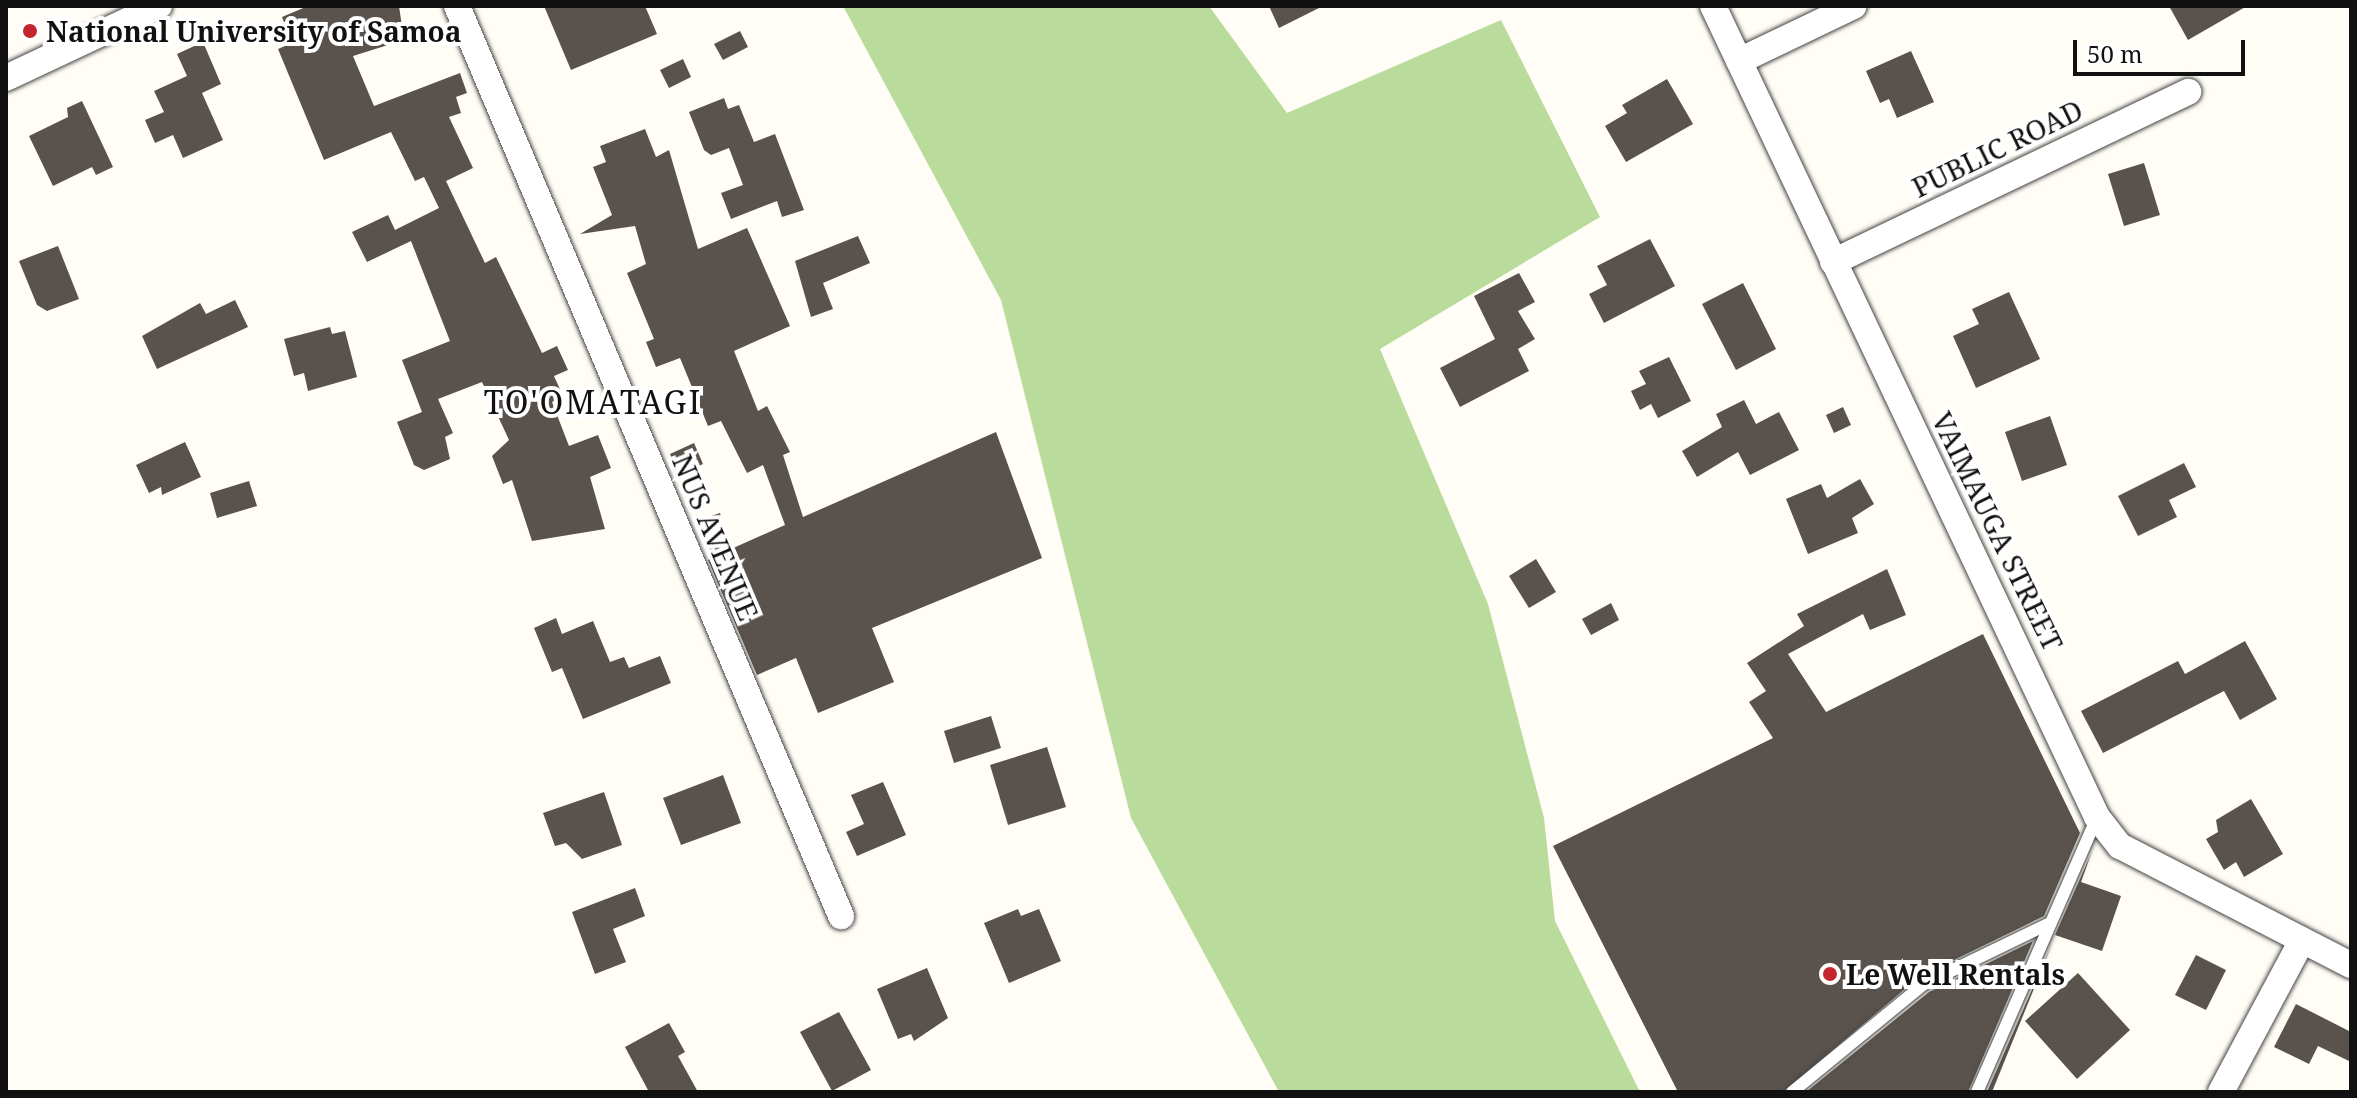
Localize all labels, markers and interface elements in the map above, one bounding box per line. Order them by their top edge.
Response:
place label: National University of Samoa [46,14,462,48]
marker: National University of Samoa [21,22,39,40]
scale bar [2077,24,2249,74]
text: 50 m [2087,37,2143,70]
street label: PUBLIC ROAD [1906,92,2088,204]
district label: TO'OMATAGI [484,383,702,421]
street label: VAIMAUGA STREET [1926,406,2070,656]
street label: NUS AVENUE [666,449,766,625]
place label: Le Well Rentals [1846,957,2065,991]
marker: Le Well Rentals [1821,965,1839,983]

